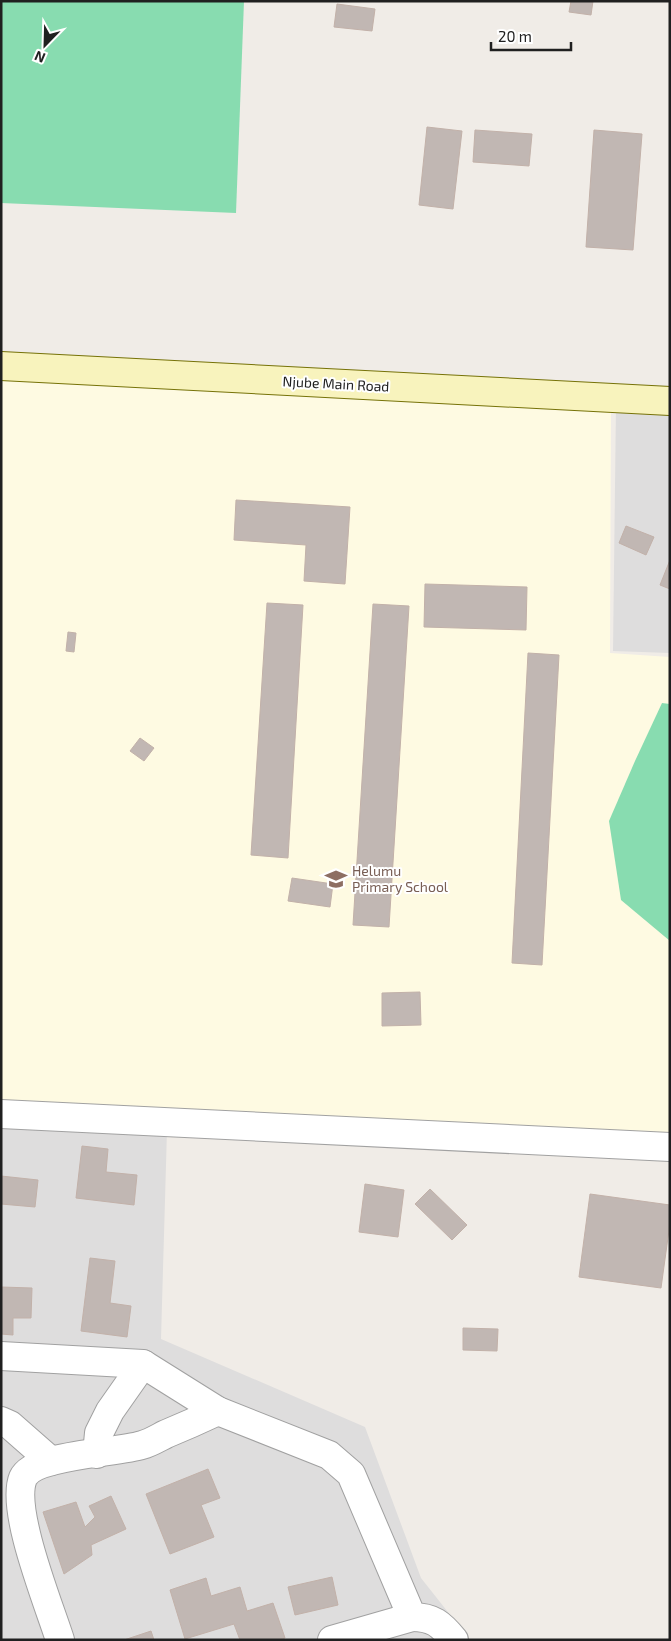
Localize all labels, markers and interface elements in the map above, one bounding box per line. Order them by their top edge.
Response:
north arrow [20,20,70,70]
scale bar [491,20,571,52]
text: 20 m [498,27,532,45]
text: N [32,48,48,67]
street label: Njube Main Road [282,372,390,395]
place label: Helumu Primary School [352,862,449,895]
school or university icon: Helumu Primary School [323,866,349,892]

